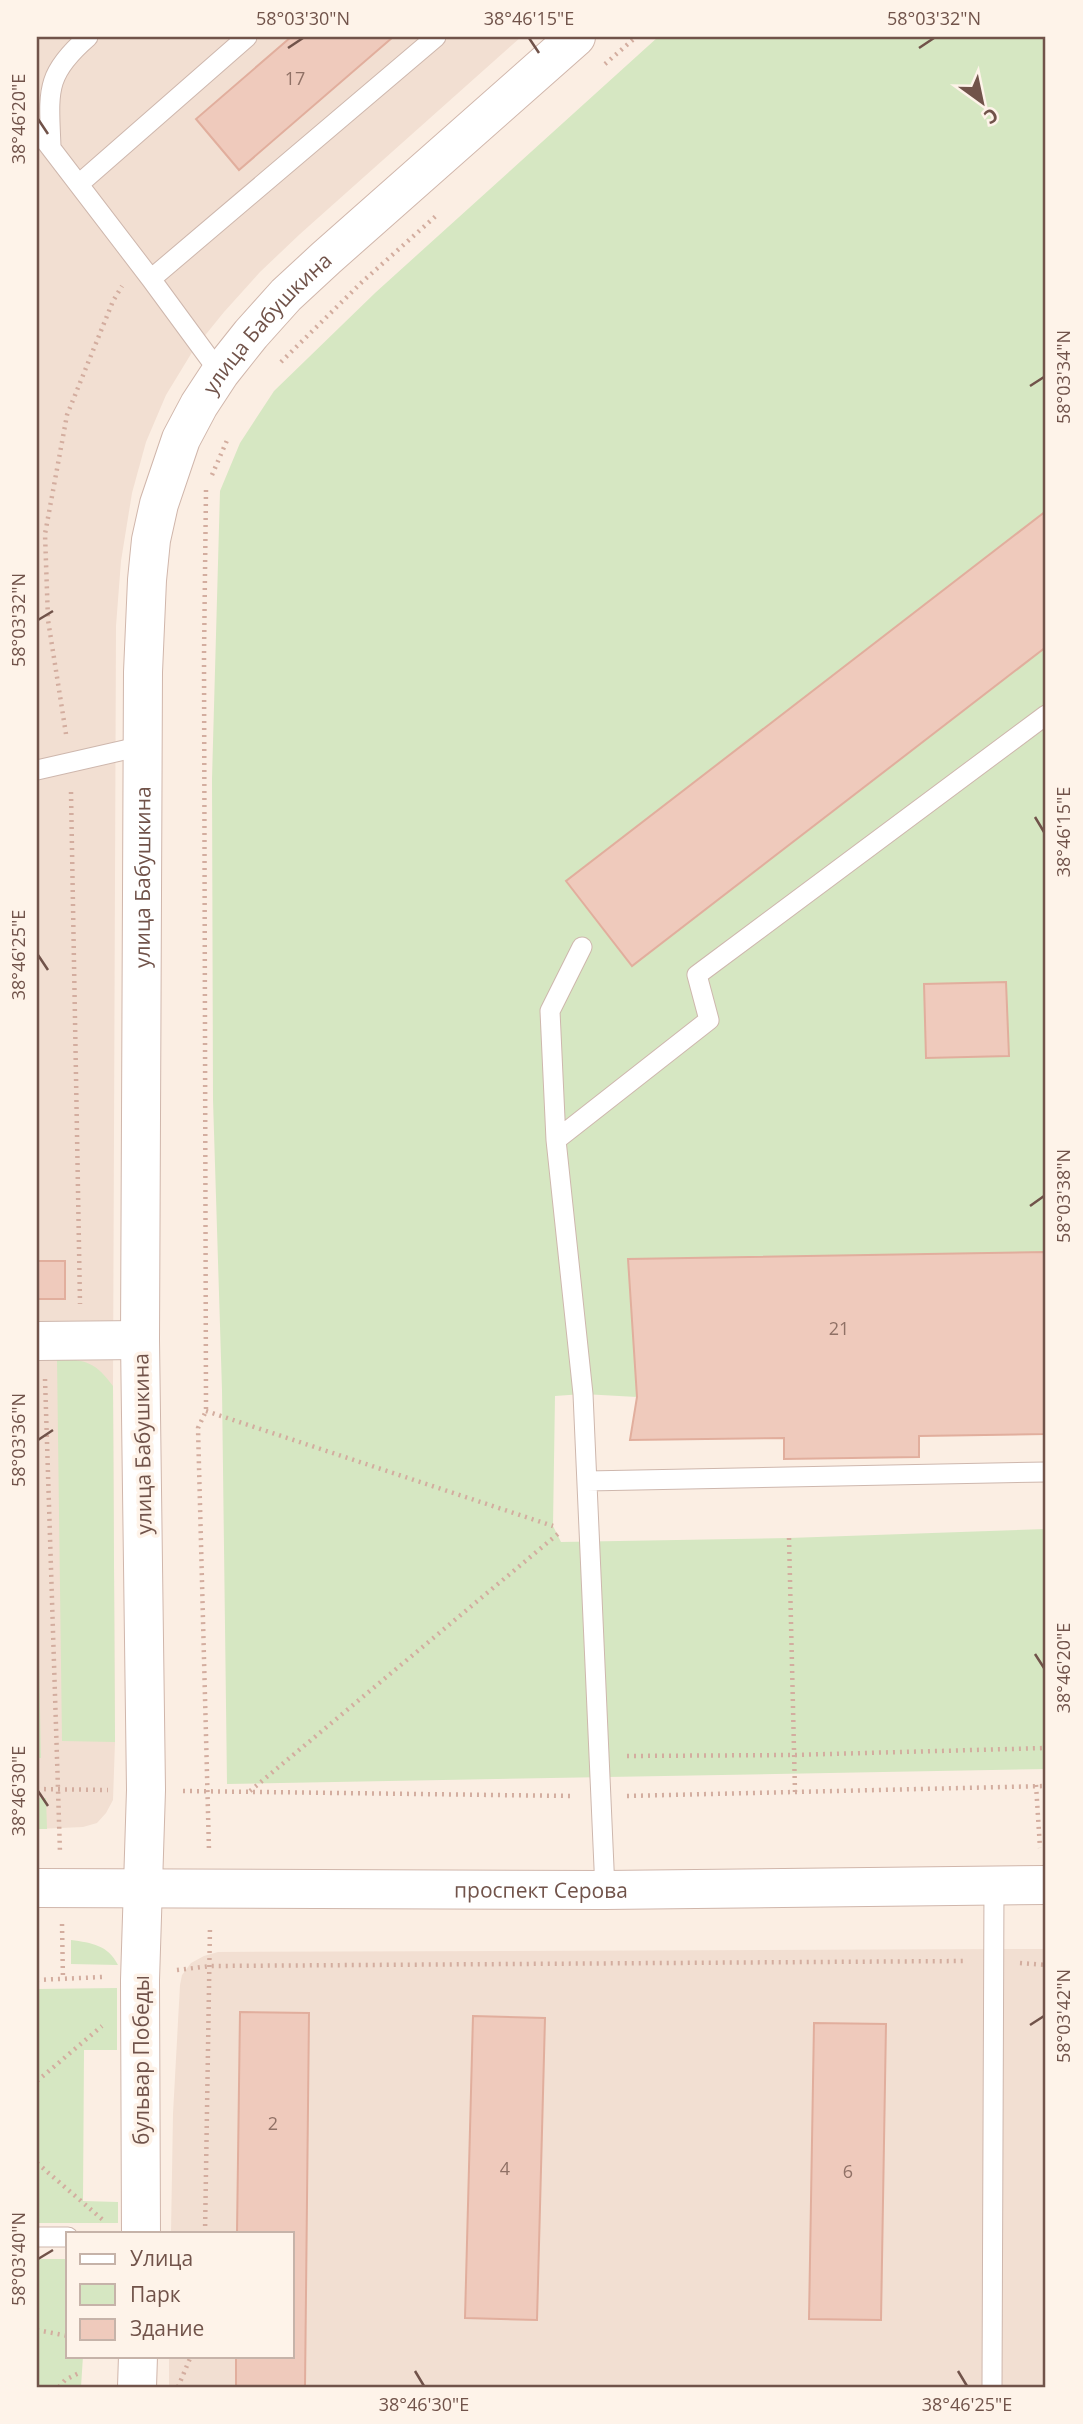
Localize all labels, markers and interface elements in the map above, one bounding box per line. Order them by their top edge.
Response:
text: 58°03'30"N [256,6,350,30]
text: 38°46'15"E [484,6,574,30]
text: 58°03'32"N [887,6,981,30]
house number: 17 [285,66,305,90]
north arrow [946,66,1016,136]
text: 38°46'20"E [6,74,30,164]
text: С [979,102,1003,130]
street label: улица Бабушкина [196,246,337,399]
text: 58°03'34"N [1051,330,1075,424]
text: 58°03'32"N [6,573,30,667]
street label: улица Бабушкина [128,786,156,968]
text: 38°46'15"E [1051,787,1075,877]
text: 38°46'25"E [6,910,30,1000]
text: 58°03'38"N [1051,1149,1075,1243]
house number: 21 [829,1316,849,1340]
street label: улица Бабушкина [126,1353,158,1535]
text: 58°03'36"N [6,1393,30,1487]
text: 38°46'20"E [1051,1623,1075,1713]
text: 38°46'30"E [6,1746,30,1836]
street label: проспект Серова [454,1875,628,1904]
text: 58°03'42"N [1051,1969,1075,2063]
street label: бульвар Победы [127,1975,155,2145]
house number: 2 [268,2111,278,2135]
house number: 4 [500,2156,510,2180]
house number: 6 [843,2159,853,2183]
text: 58°03'40"N [6,2212,30,2306]
legend [66,2232,294,2358]
text: Улица [130,2244,193,2272]
text: Парк [130,2280,181,2308]
text: Здание [130,2314,204,2342]
text: 38°46'30"E [379,2392,469,2416]
text: 38°46'25"E [922,2392,1012,2416]

